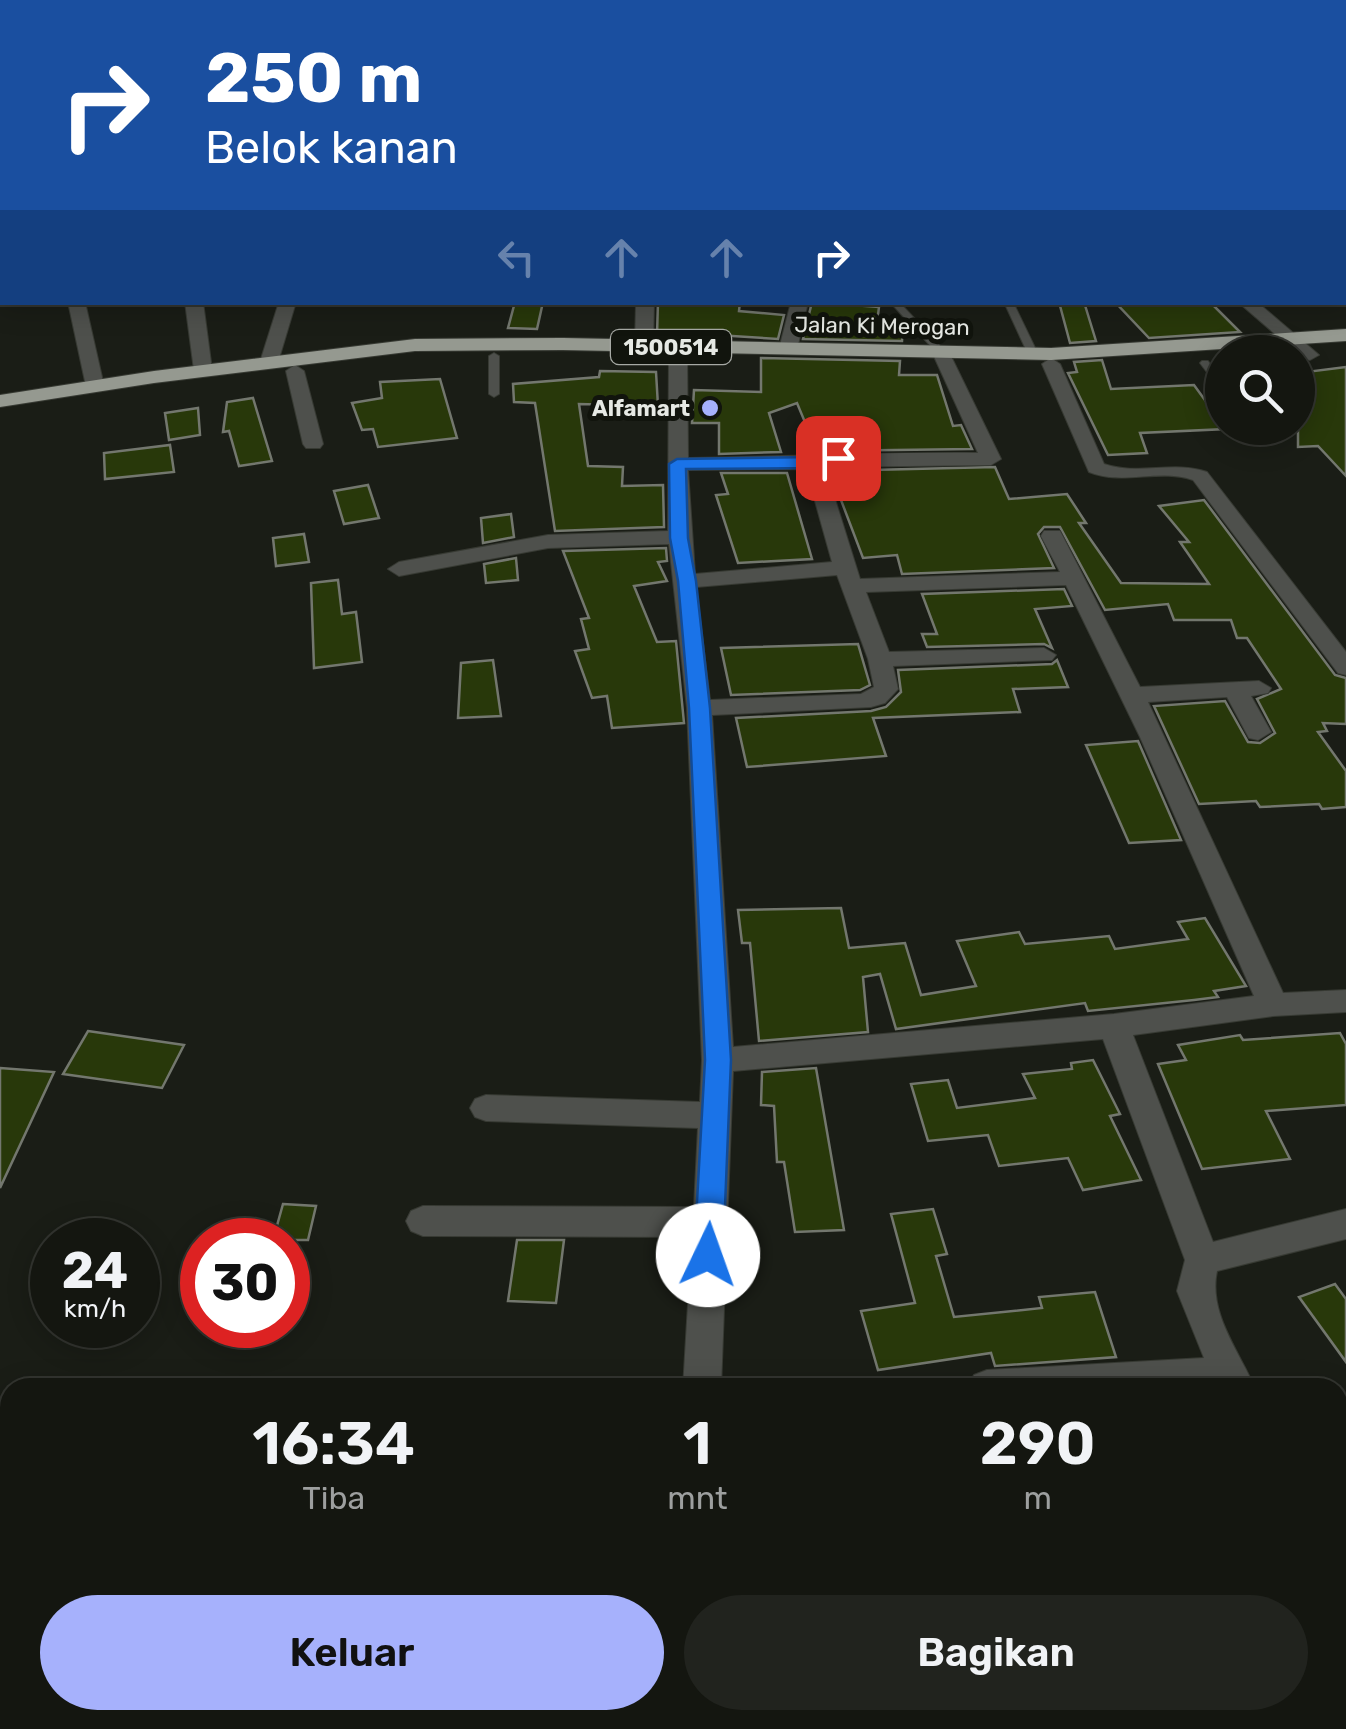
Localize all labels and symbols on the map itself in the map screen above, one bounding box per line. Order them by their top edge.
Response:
street label: Jalan Ki Merogan [794,311,970,341]
road number: 1500514 [611,330,731,364]
place label: Alfamart [592,395,690,422]
marker: Alfamart [699,397,721,419]
pin [796,416,881,501]
position arrow [656,1203,760,1307]
speed limit sign: 30 [180,1218,310,1348]

